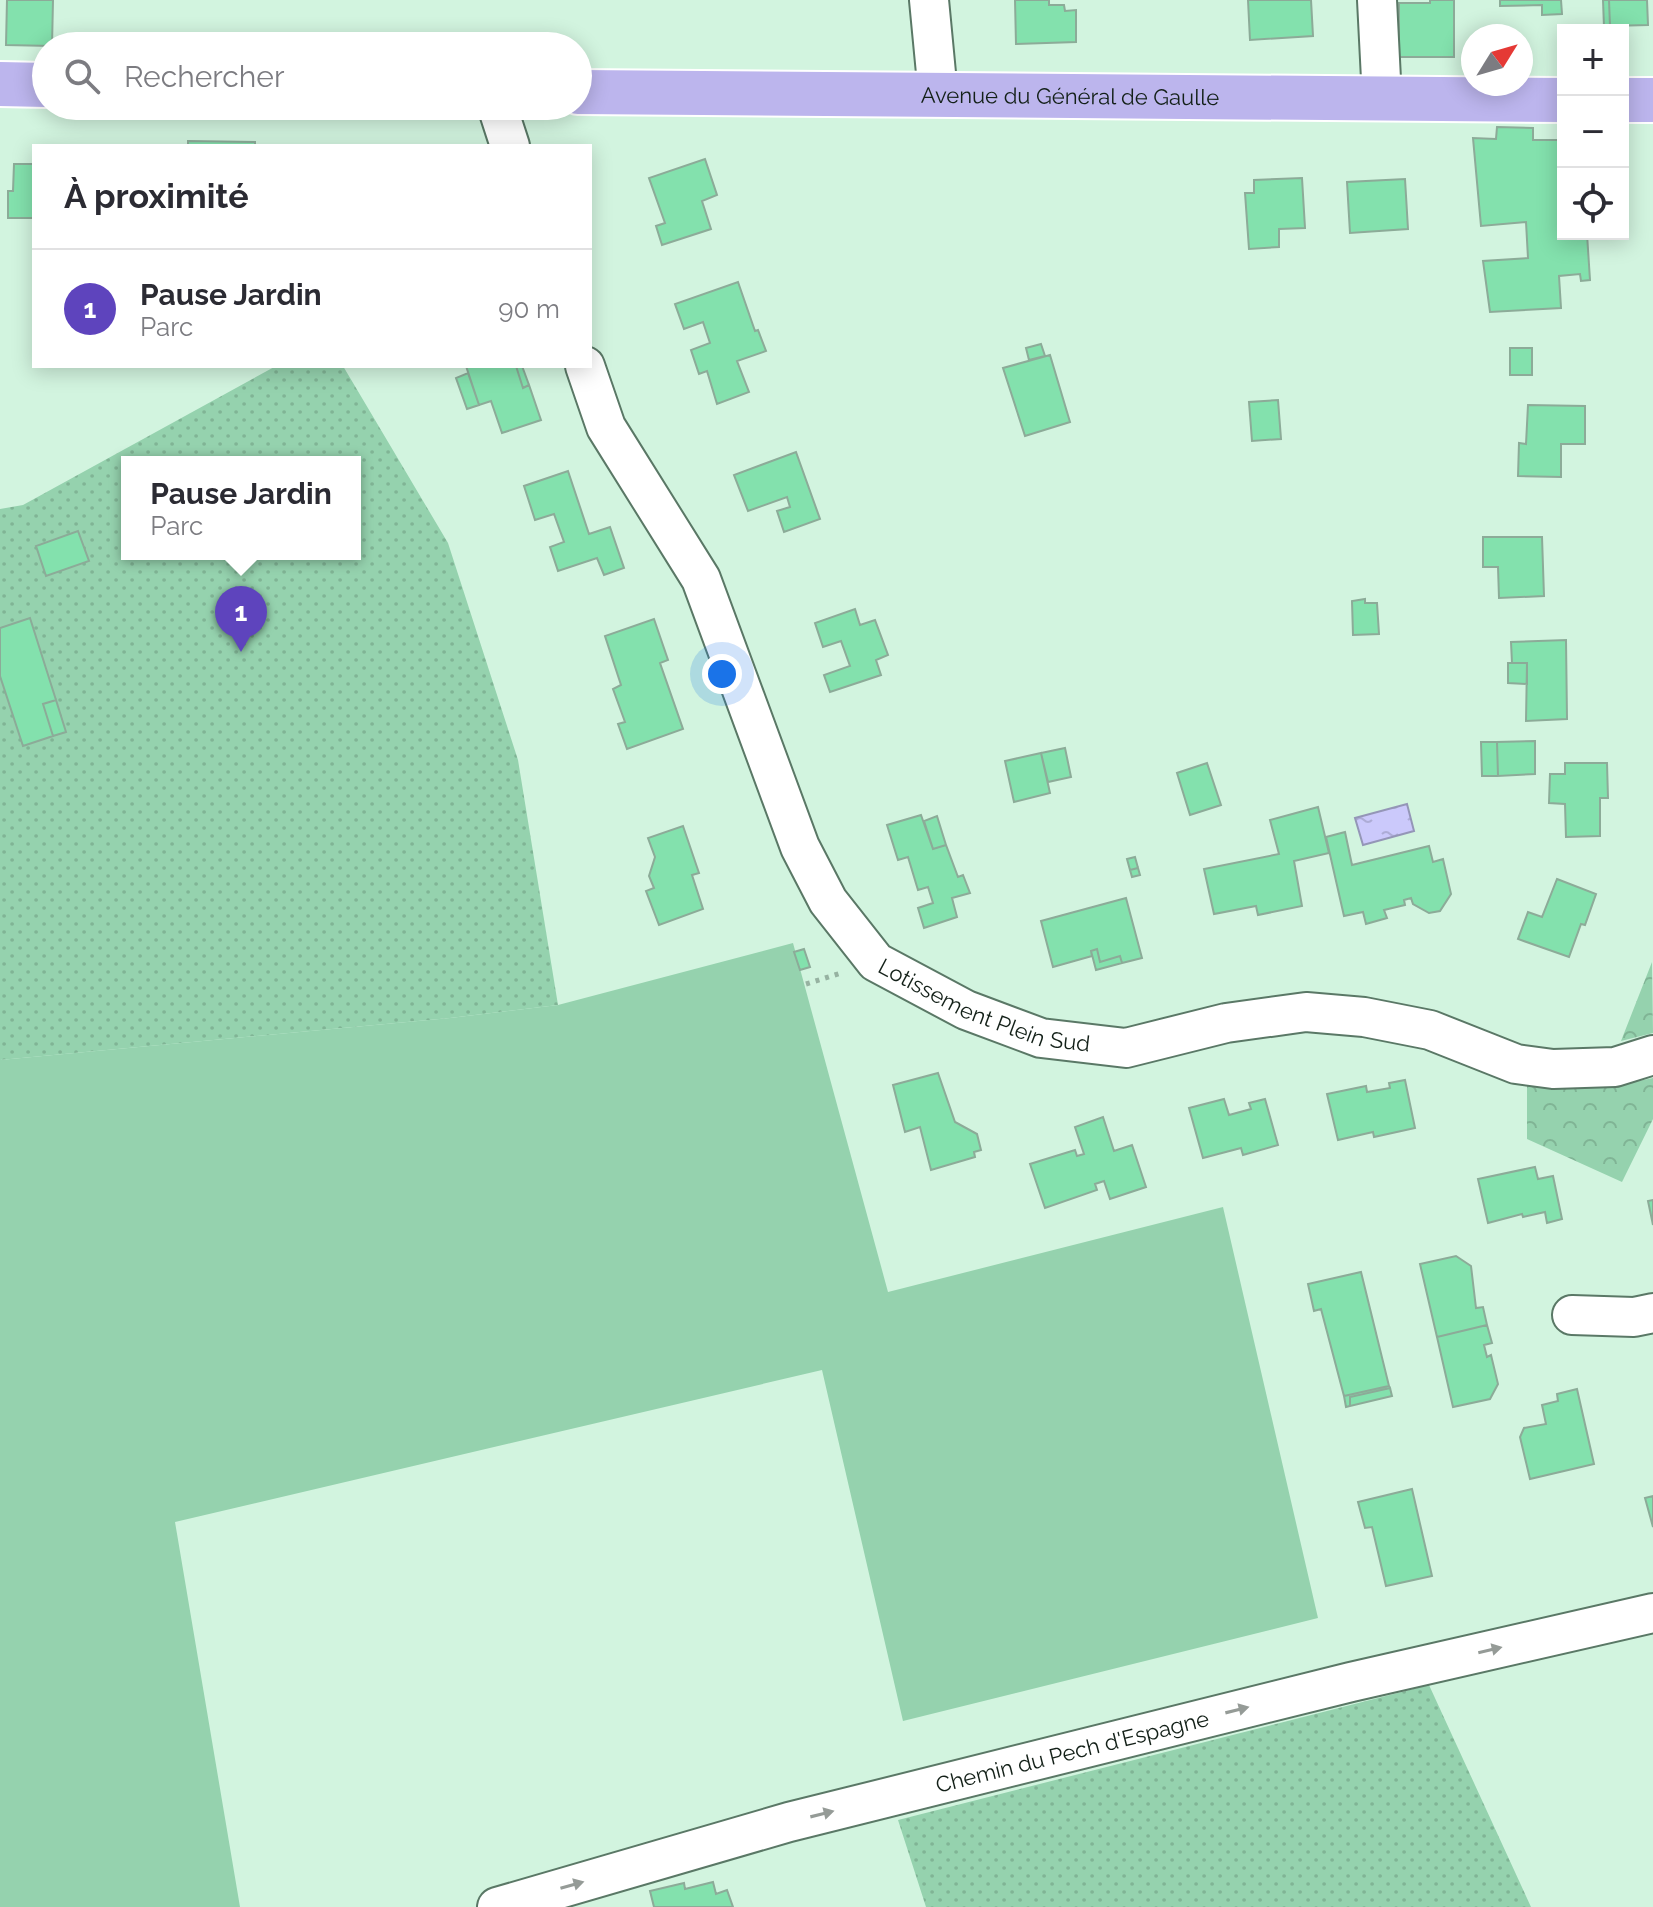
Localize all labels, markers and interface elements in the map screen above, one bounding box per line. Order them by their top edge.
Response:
north arrow [1461,24,1533,96]
map controls [1557,24,1629,240]
button: + [1557,24,1629,96]
search box [32,32,592,120]
icon: search [60,54,104,98]
text: Rechercher [124,59,284,94]
street label: Avenue du Général de Gaulle [921,82,1219,110]
button: − [1557,96,1629,168]
button: locate [1557,168,1629,240]
text: À proximité [64,176,249,216]
text: Pause Jardin [140,277,322,312]
text: 1 [84,294,96,324]
text: 90 m [498,294,560,324]
text: Parc [140,312,193,342]
popup [121,456,361,560]
text: Pause Jardin [150,476,332,511]
text: Parc [150,511,203,541]
pin: 1 [215,586,267,652]
your location [702,654,742,694]
street label: Lotissement Plein Sud [874,953,1092,1057]
one-way arrow [1477,1643,1502,1656]
one-way arrow [1224,1704,1249,1716]
street label: Chemin du Pech d'Espagne [933,1705,1212,1798]
one-way arrow [809,1807,834,1819]
one-way arrow [560,1878,584,1891]

